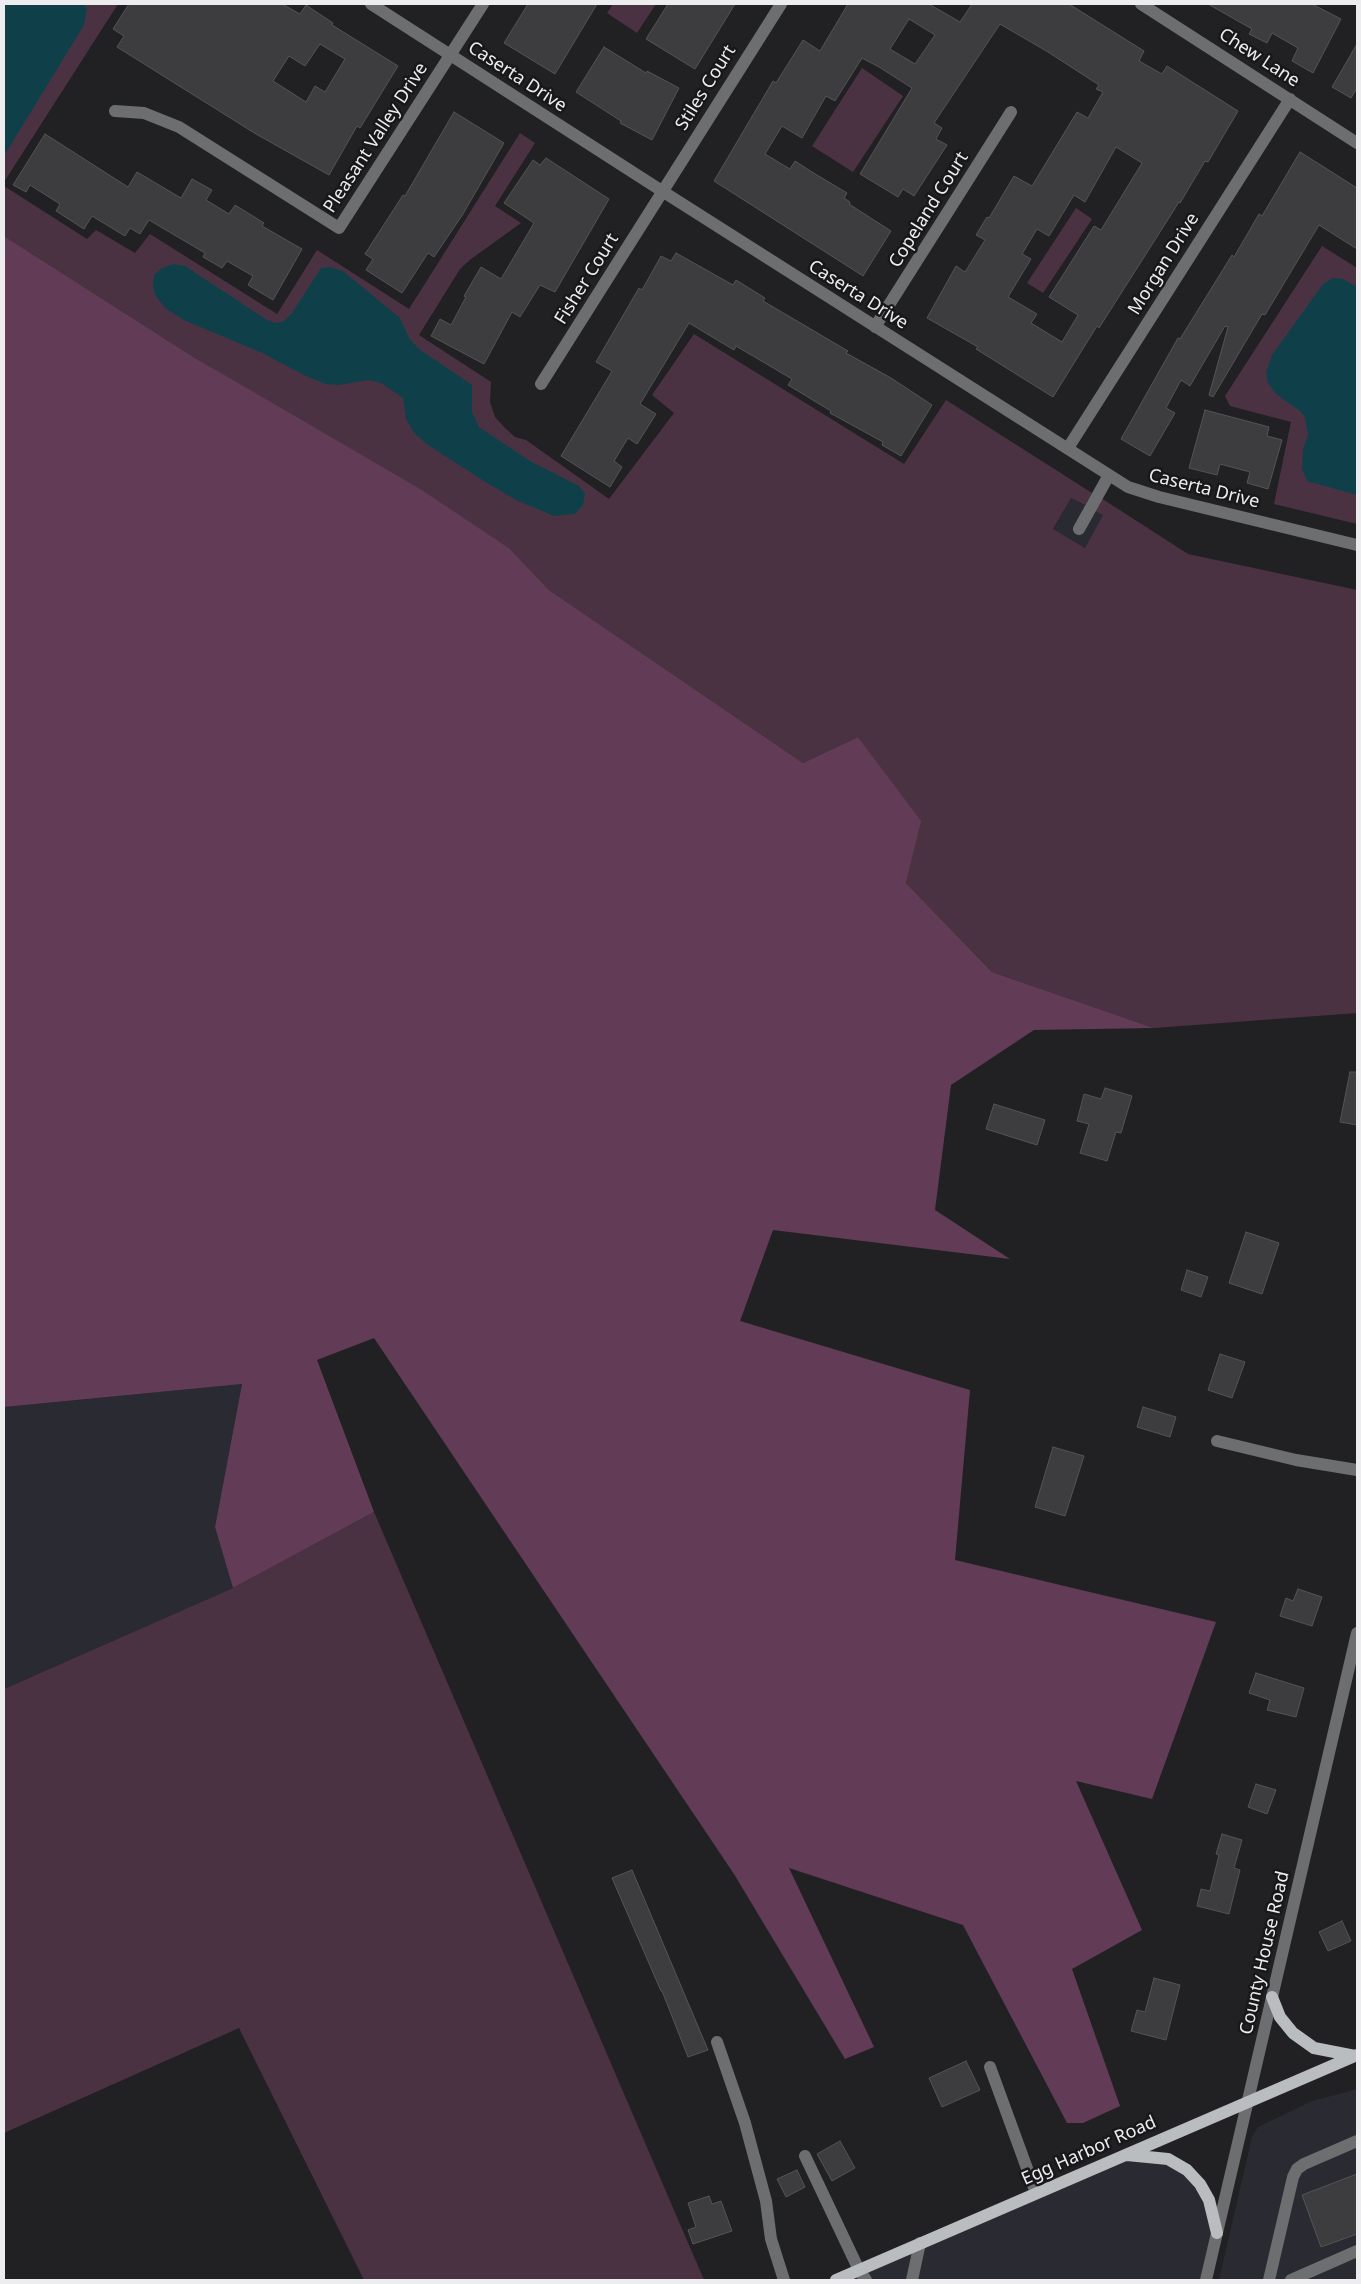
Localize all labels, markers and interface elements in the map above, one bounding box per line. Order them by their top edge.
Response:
street label: Chew Lane [1215,24,1303,92]
street label: Caserta Drive [464,37,570,117]
street label: Stiles Court [671,41,741,135]
street label: Pleasant Valley Drive [319,59,433,217]
street label: Copeland Court [885,148,973,272]
street label: Morgan Drive [1124,209,1204,319]
street label: Fisher Court [550,229,624,329]
street label: Caserta Drive [804,256,912,334]
street label: Caserta Drive [1146,465,1262,513]
street label: County House Road [1236,1869,1294,2037]
street label: Egg Harbor Road [1018,2112,1160,2190]

